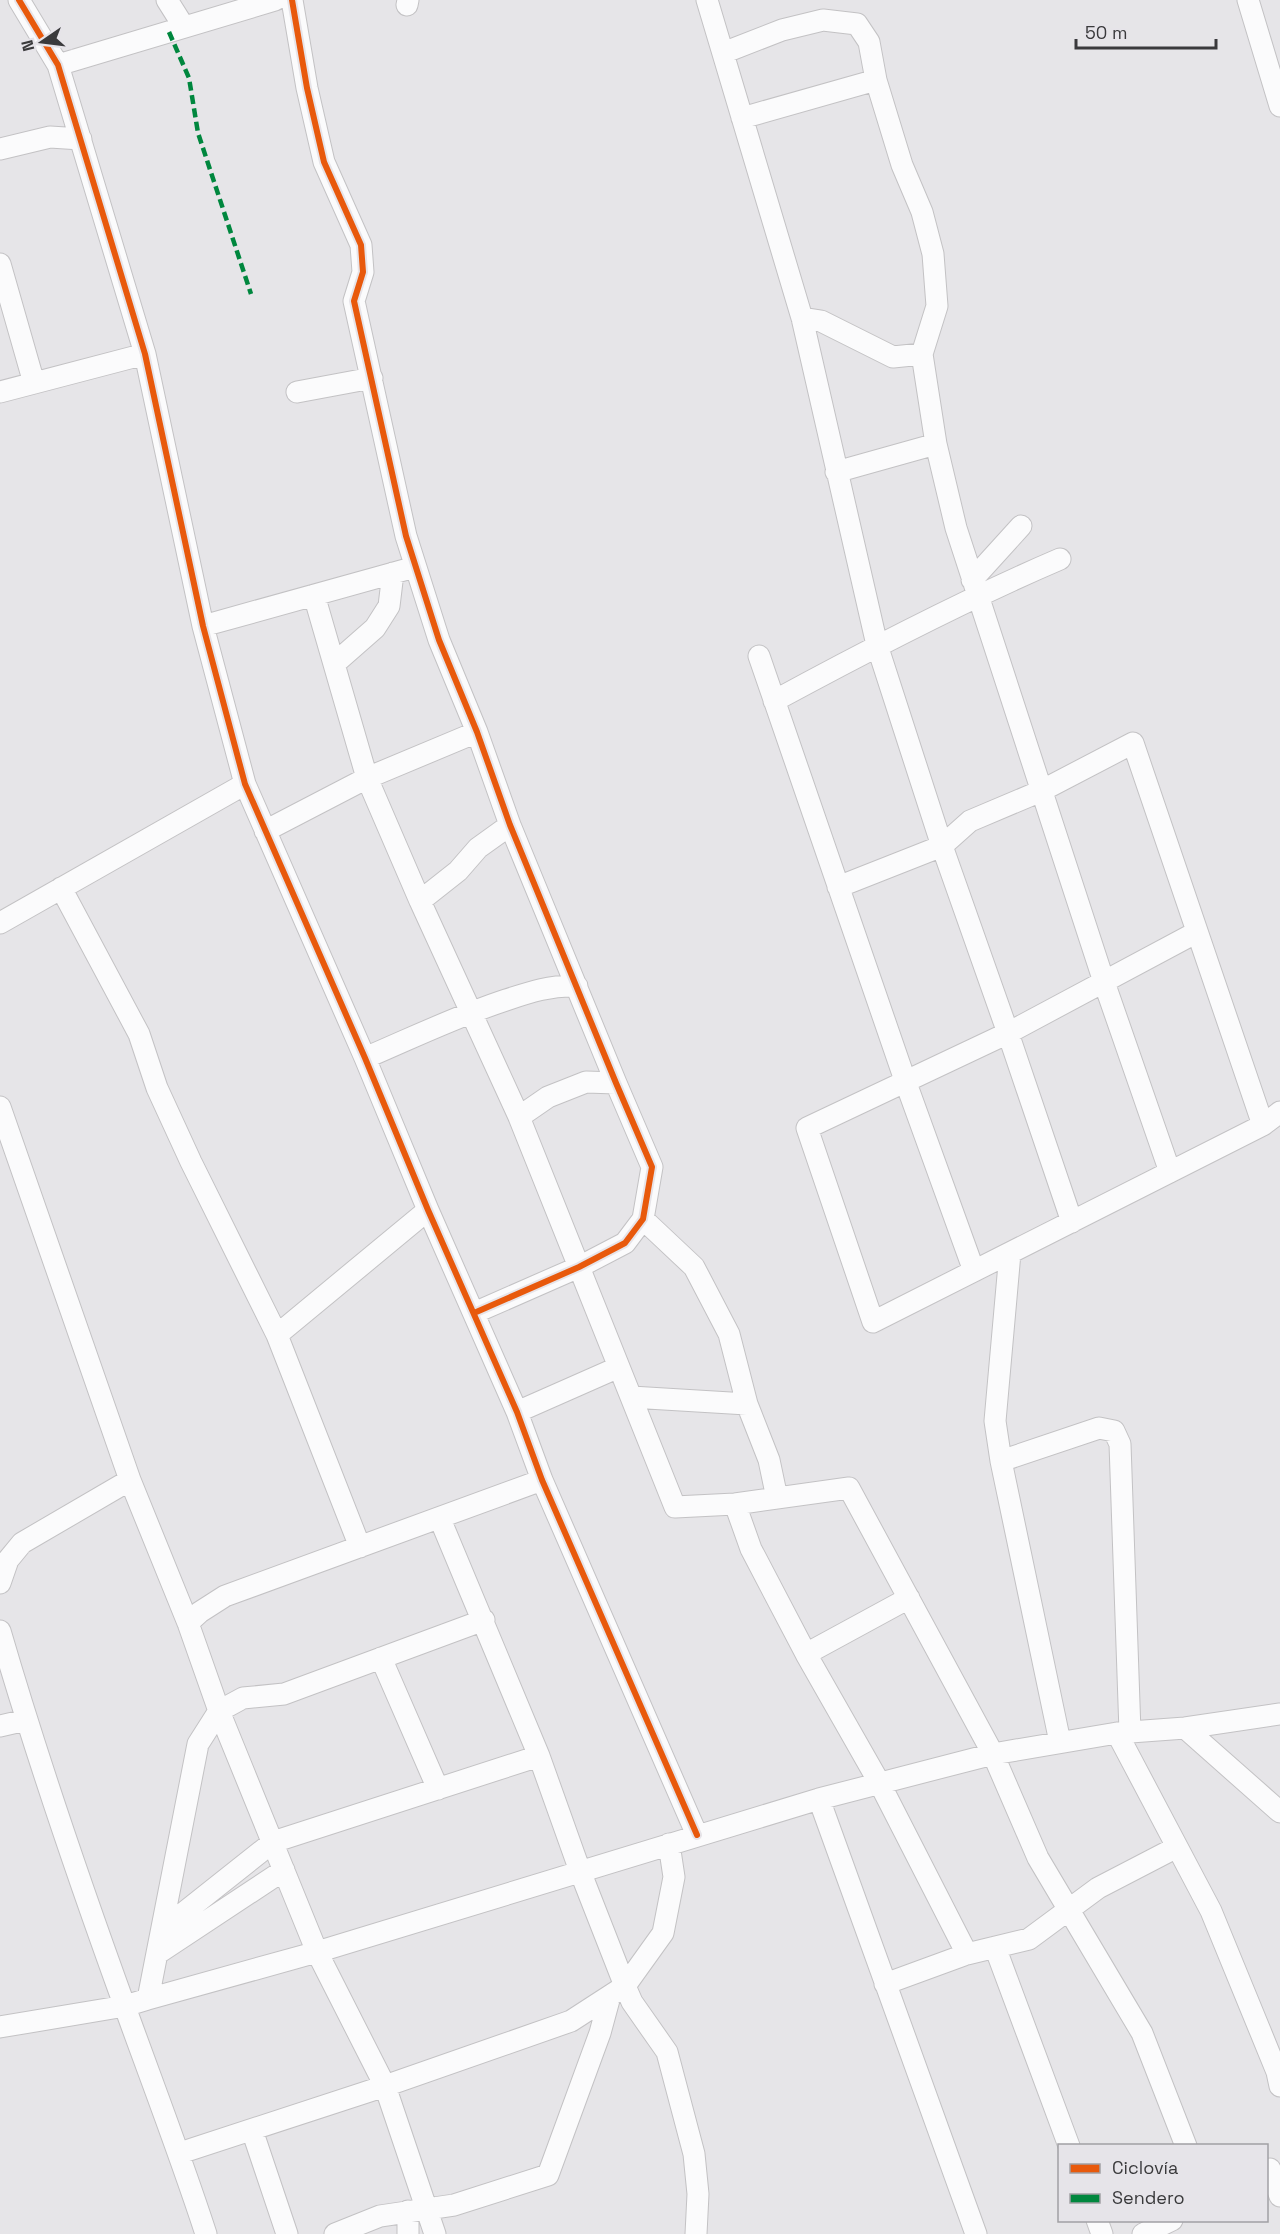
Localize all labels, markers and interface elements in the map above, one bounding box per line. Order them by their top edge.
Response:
north arrow [12,12,72,72]
scale bar [1076,12,1216,50]
text: 50 m [1085,21,1127,44]
text: N [16,38,39,53]
legend [1058,2144,1268,2222]
text: Ciclovía [1112,2156,1178,2179]
text: Sendero [1112,2186,1185,2209]

